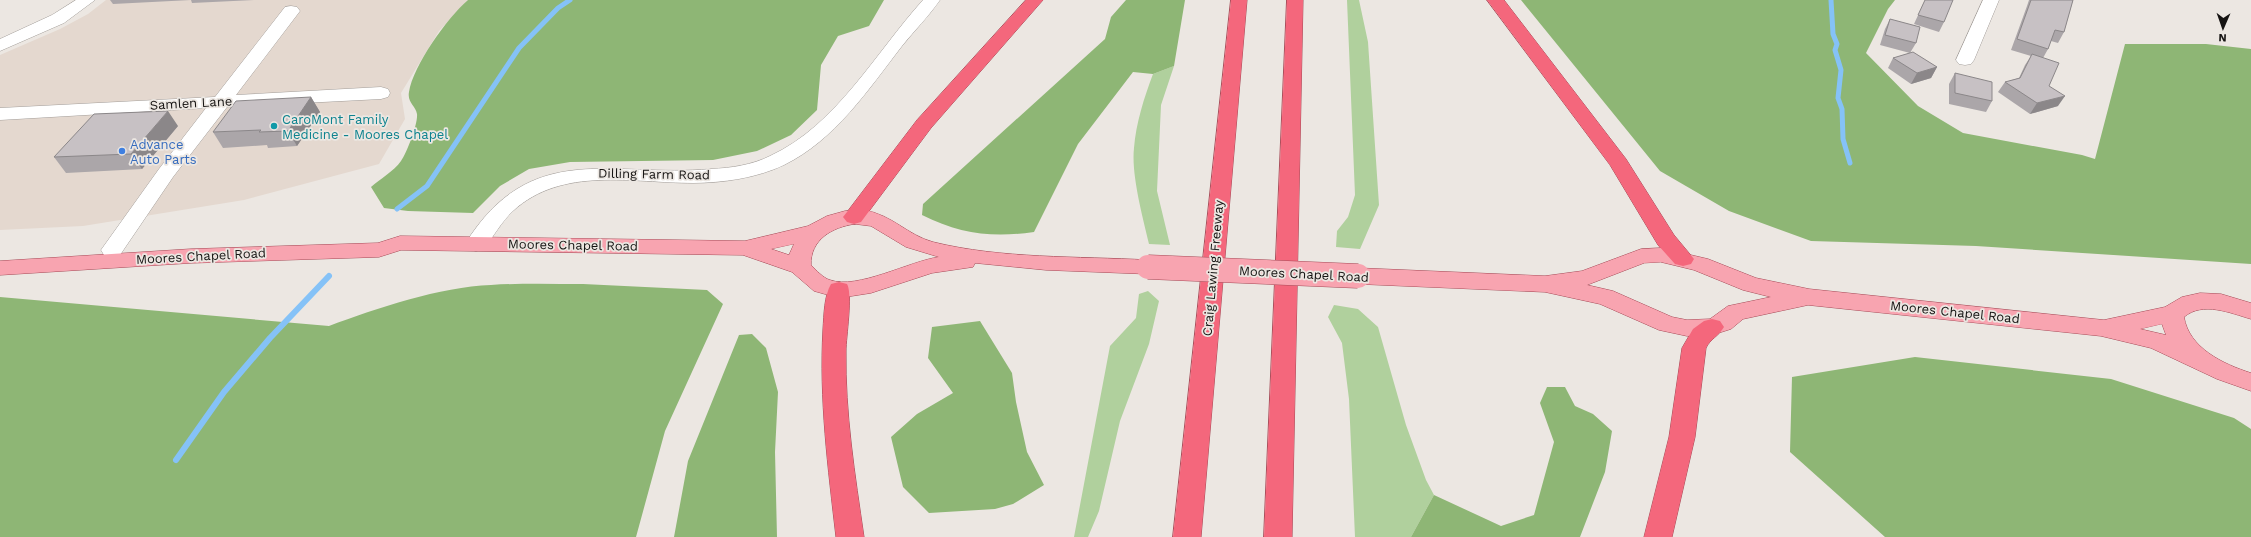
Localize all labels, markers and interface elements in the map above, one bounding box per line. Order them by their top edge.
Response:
north arrow [2203,8,2243,48]
text: N [2218,31,2227,44]
street label: Samlen Lane [149,93,233,113]
place label: CaroMont Family Medicine - Moores Chapel [282,112,448,142]
marker: CaroMont Family Medicine - Moores Chapel [269,121,279,131]
place label: Advance Auto Parts [130,137,197,167]
marker: Advance Auto Parts [117,146,127,156]
street label: Dilling Farm Road [598,166,710,182]
street label: Craig Lawing Freeway [1200,199,1226,337]
street label: Moores Chapel Road [508,236,638,254]
street label: Moores Chapel Road [136,245,266,267]
street label: Moores Chapel Road [1239,263,1369,285]
street label: Moores Chapel Road [1889,298,2021,326]

